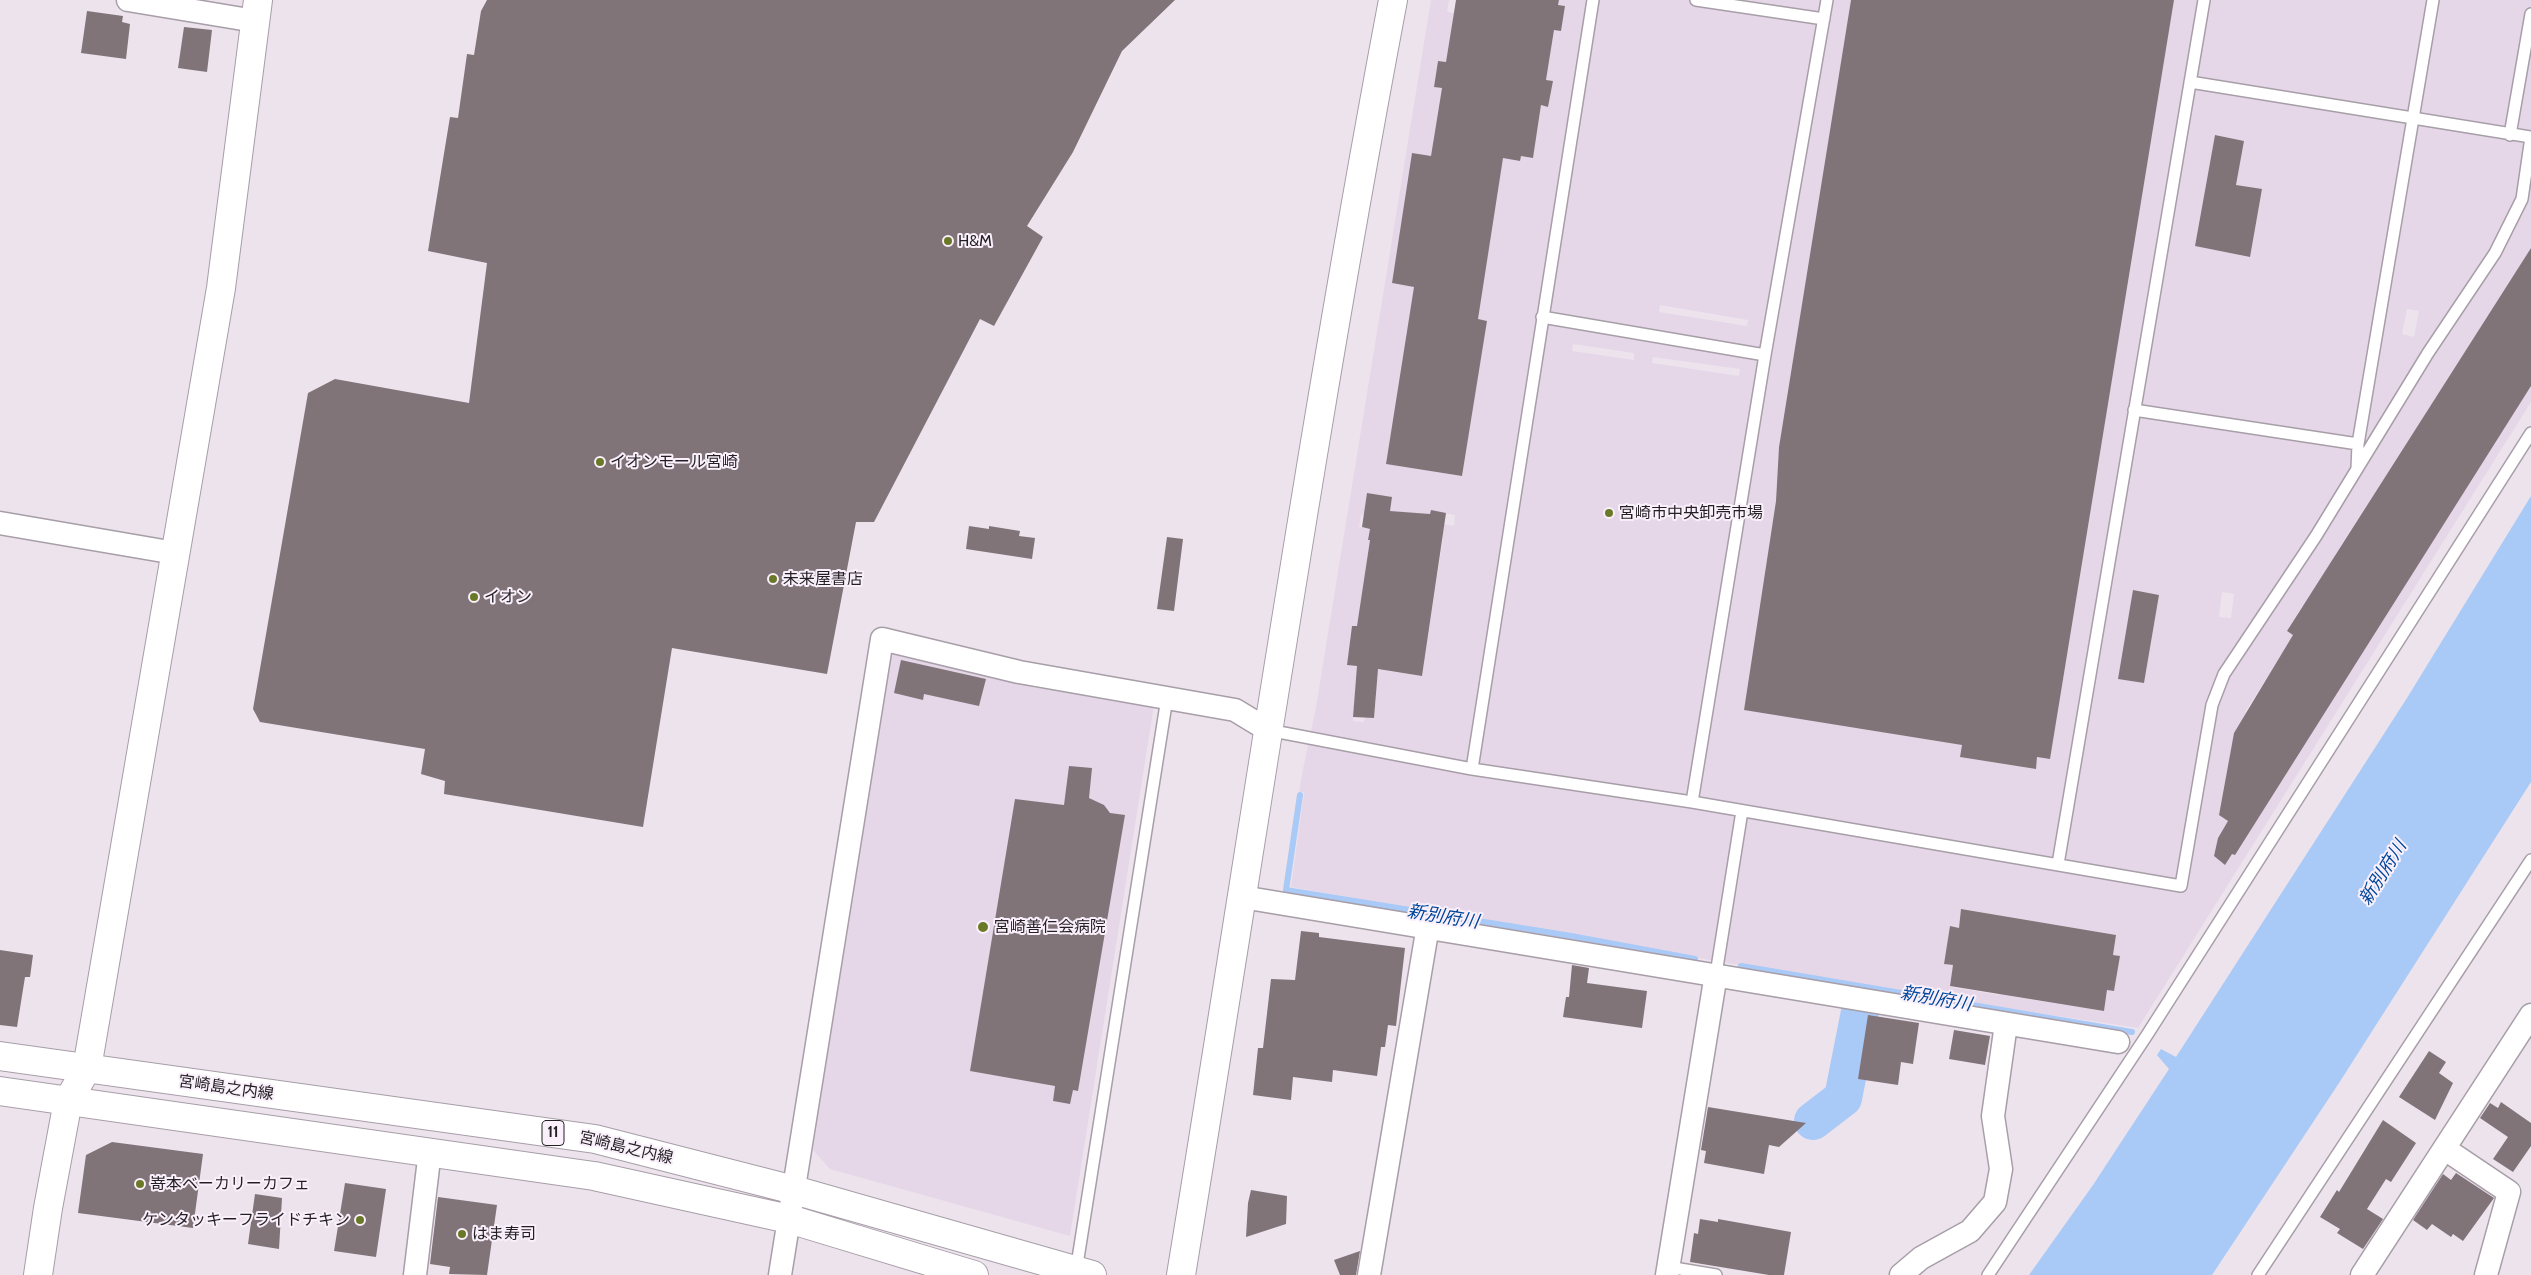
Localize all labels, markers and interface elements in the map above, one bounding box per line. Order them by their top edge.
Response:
place label: H&M [958,231,992,251]
marker: H&M [942,235,954,247]
place label: イオンモール宮崎 [610,452,738,472]
marker: イオンモール宮崎 [594,456,606,468]
place label: 宮崎市中央卸売市場 [1619,503,1763,523]
marker: 宮崎市中央卸売市場 [1603,507,1615,519]
place label: 未来屋書店 [783,569,863,589]
marker: 未来屋書店 [767,573,779,585]
place label: イオン [484,587,532,607]
marker: イオン [468,591,480,603]
water label: 新別府川 [2355,837,2411,909]
water label: 新別府川 [1406,901,1480,933]
place label: 宮崎善仁会病院 [994,917,1106,937]
marker: 宮崎善仁会病院 [976,920,990,934]
water label: 新別府川 [1899,982,1973,1016]
street label: 宮崎島之内線 [177,1072,275,1104]
road number: 11 [542,1120,564,1146]
street label: 宮崎島之内線 [577,1128,675,1168]
place label: 嵜本ベーカリーカフェ [150,1174,310,1194]
marker: 嵜本ベーカリーカフェ [134,1178,146,1190]
place label: ケンタッキーフライドチキン [142,1210,350,1230]
marker: ケンタッキーフライドチキン [354,1214,366,1226]
place label: はま寿司 [472,1224,536,1244]
marker: はま寿司 [456,1228,468,1240]

